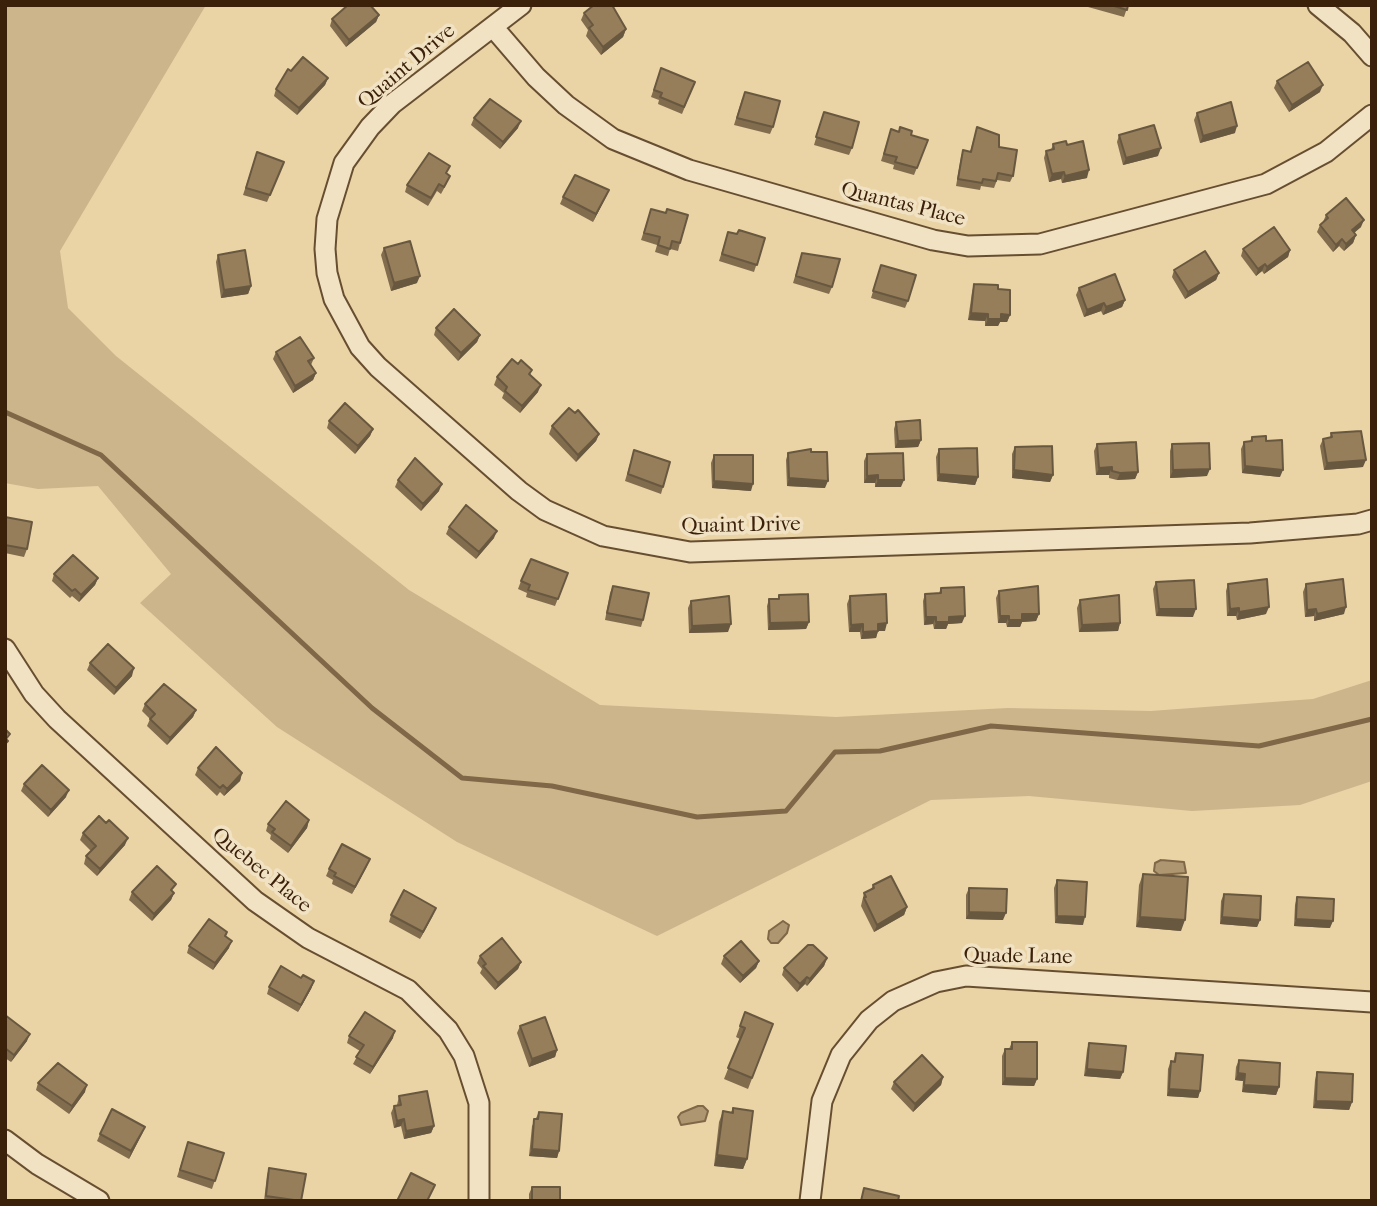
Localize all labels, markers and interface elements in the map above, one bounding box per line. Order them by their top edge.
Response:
street label: Quaint Drive [353,19,461,115]
street label: Quantas Place [838,177,968,233]
street label: Quaint Drive [681,512,801,540]
street label: Quebec Place [206,823,316,919]
street label: Quade Lane [963,943,1073,971]

